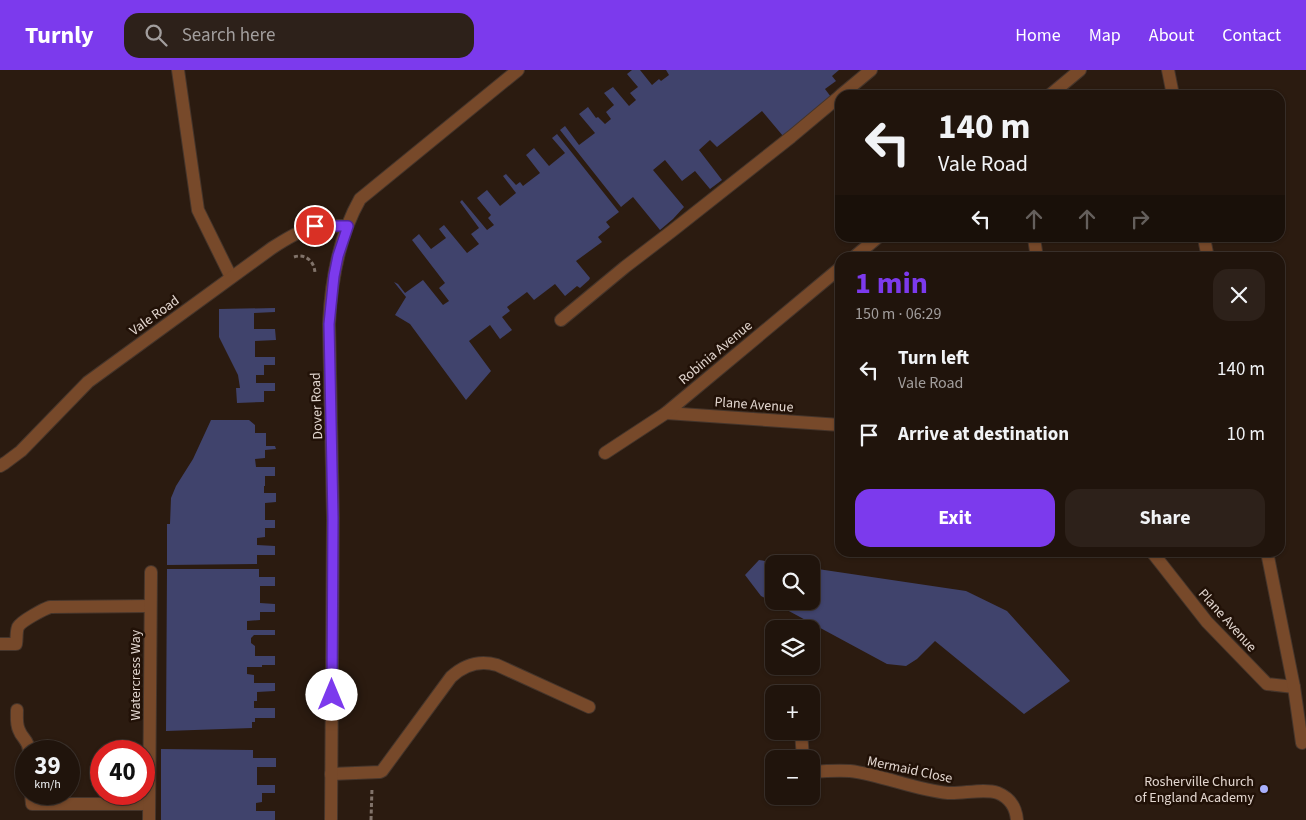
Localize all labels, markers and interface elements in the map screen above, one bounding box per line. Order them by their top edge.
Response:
search box [124,13,474,58]
text: Turnly [25,18,94,53]
icon: search [142,21,170,49]
text: Search here [182,22,275,49]
text: Home [1015,23,1061,48]
text: Map [1089,23,1121,48]
text: About [1149,23,1194,48]
text: Contact [1222,23,1281,48]
text: 140 m [938,102,1030,152]
icon: left [855,110,920,175]
text: Vale Road [938,148,1028,180]
pin [294,205,336,247]
icon: left [967,205,995,233]
icon: ahead [1020,205,1048,233]
icon: ahead [1073,205,1101,233]
icon: right [1126,205,1154,233]
icon: arrive [301,212,329,240]
text: 1 min [855,262,928,305]
button: close [1213,269,1265,321]
street label: Vale Road [126,291,184,341]
text: 150 m · 06:29 [855,303,942,325]
street label: Robinia Avenue [674,316,757,390]
text: Turn left [898,345,969,372]
icon: left [855,356,883,384]
text: 140 m [1217,356,1265,383]
street label: Dover Road [306,372,328,440]
text: Vale Road [898,372,964,394]
street label: Plane Avenue [714,392,794,418]
icon: arrive [855,421,883,449]
text: Arrive at destination [898,421,1069,448]
text: 10 m [1227,421,1265,448]
button: Exit [855,489,1055,547]
button: Share [1065,489,1265,547]
map controls [765,555,820,805]
button: search [765,555,820,610]
street label: Plane Avenue [1193,585,1261,657]
button: layers [765,620,820,675]
street label: Watercress Way [126,629,146,720]
position arrow [305,668,357,720]
button: + [765,685,820,740]
speed limit sign: 40 [90,740,155,805]
text: 39 [34,748,61,784]
button: − [765,750,820,805]
street label: Mermaid Close [865,751,954,789]
place label: Rosherville Church of England Academy [1135,772,1254,808]
text: km/h [34,776,61,793]
marker: Rosherville Church of England Academy [1258,783,1270,795]

